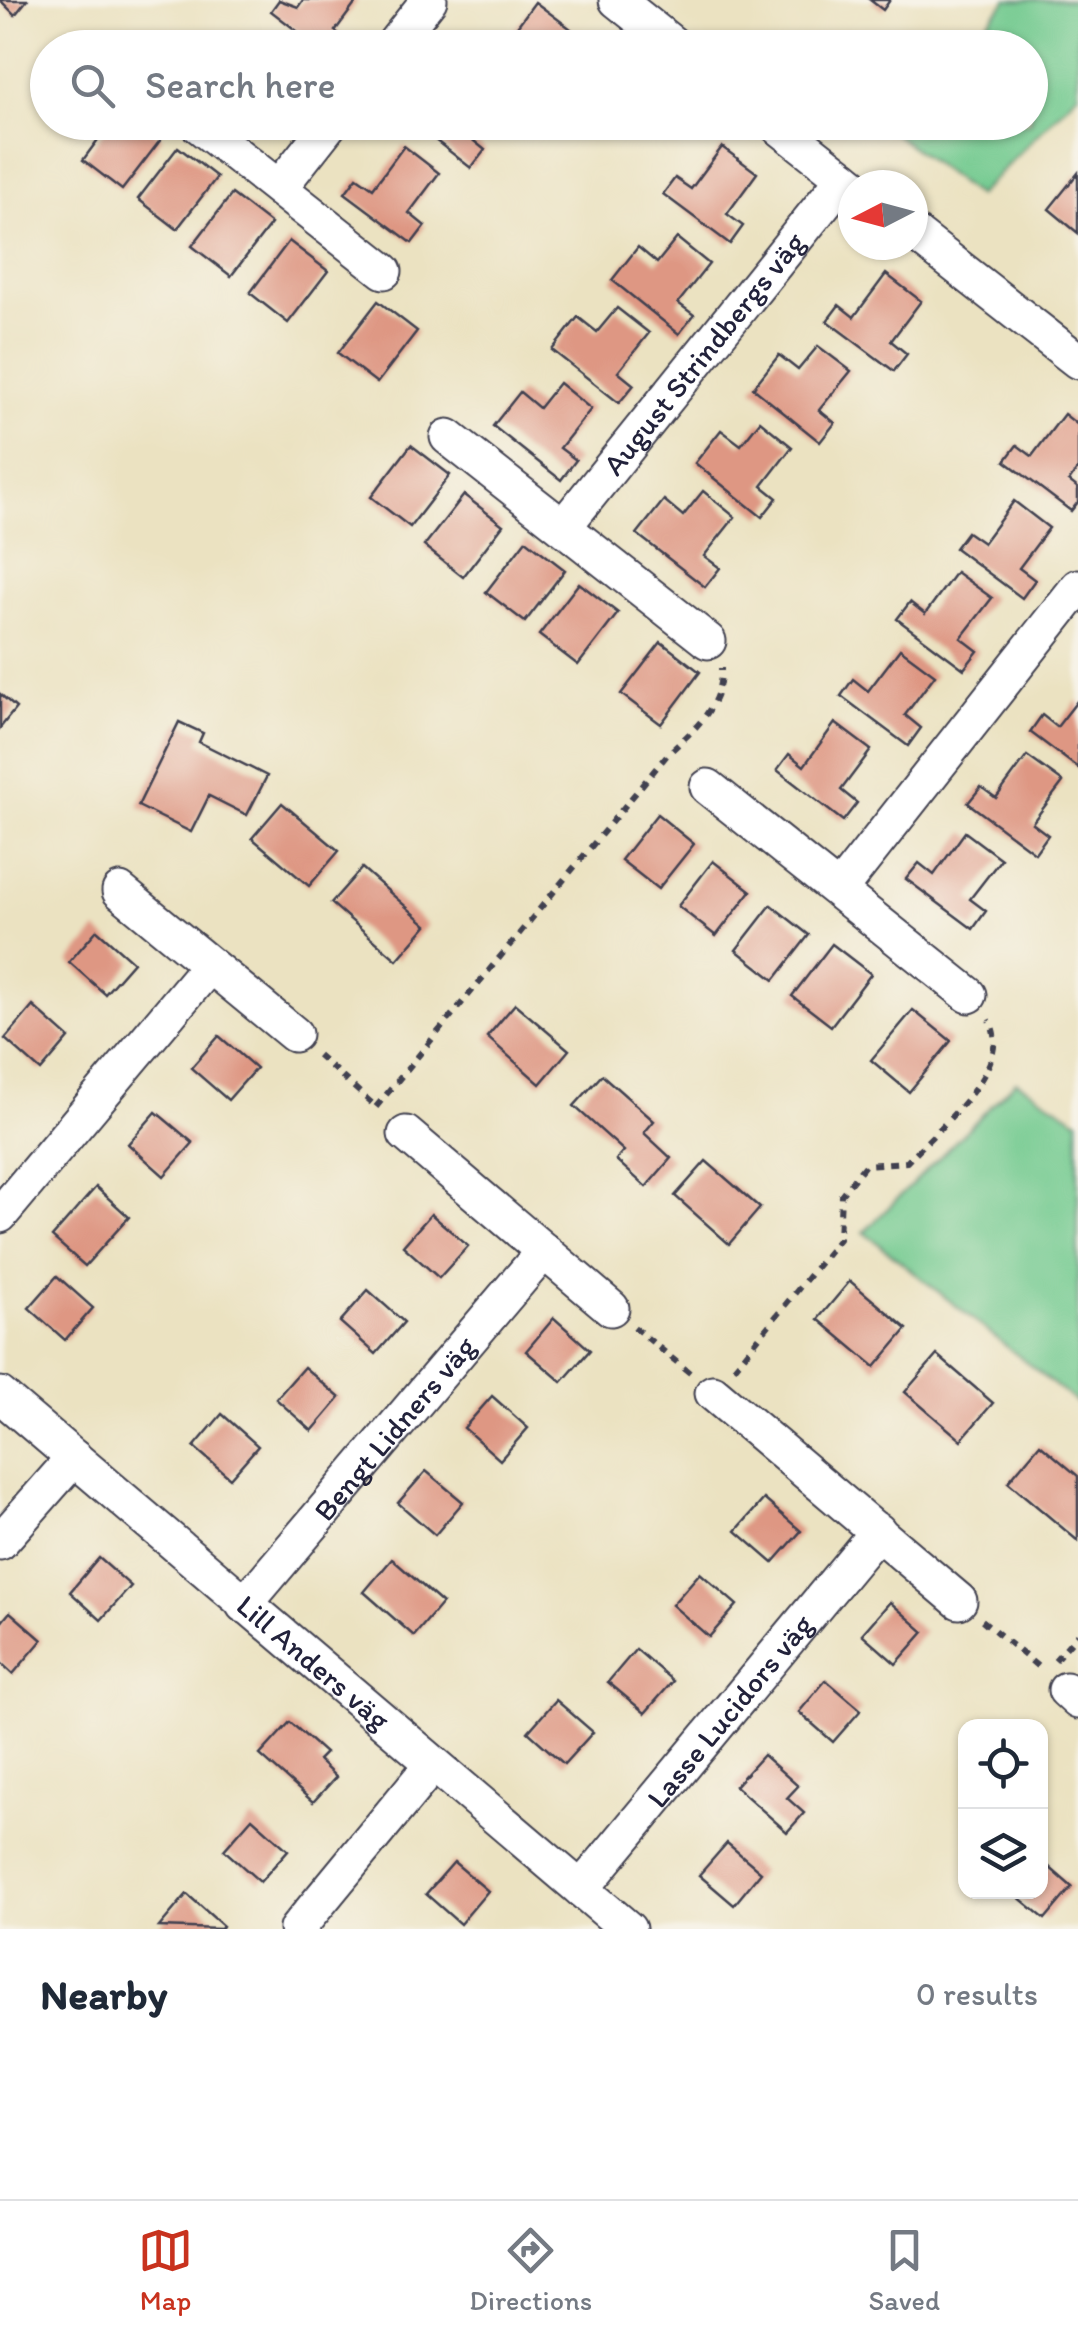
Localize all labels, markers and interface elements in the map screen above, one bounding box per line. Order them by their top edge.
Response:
search box [30,30,1048,140]
icon: search [65,58,120,113]
text: Search here [145,62,336,108]
north arrow [838,170,928,260]
street label: August Strindbergs väg [594,223,813,482]
street label: Bengt Lidners väg [305,1328,483,1528]
street label: Lill Anders väg [230,1586,399,1738]
street label: Lasse Lucidors väg [638,1606,821,1815]
map controls [958,1719,1048,1899]
button: locate [958,1719,1048,1809]
button: layers [958,1809,1048,1899]
text: Nearby [40,1969,167,2020]
text: 0 results [916,1975,1038,2013]
tab: Map [138,2223,193,2317]
tab: Directions [469,2223,592,2317]
tab: Saved [868,2223,940,2317]

